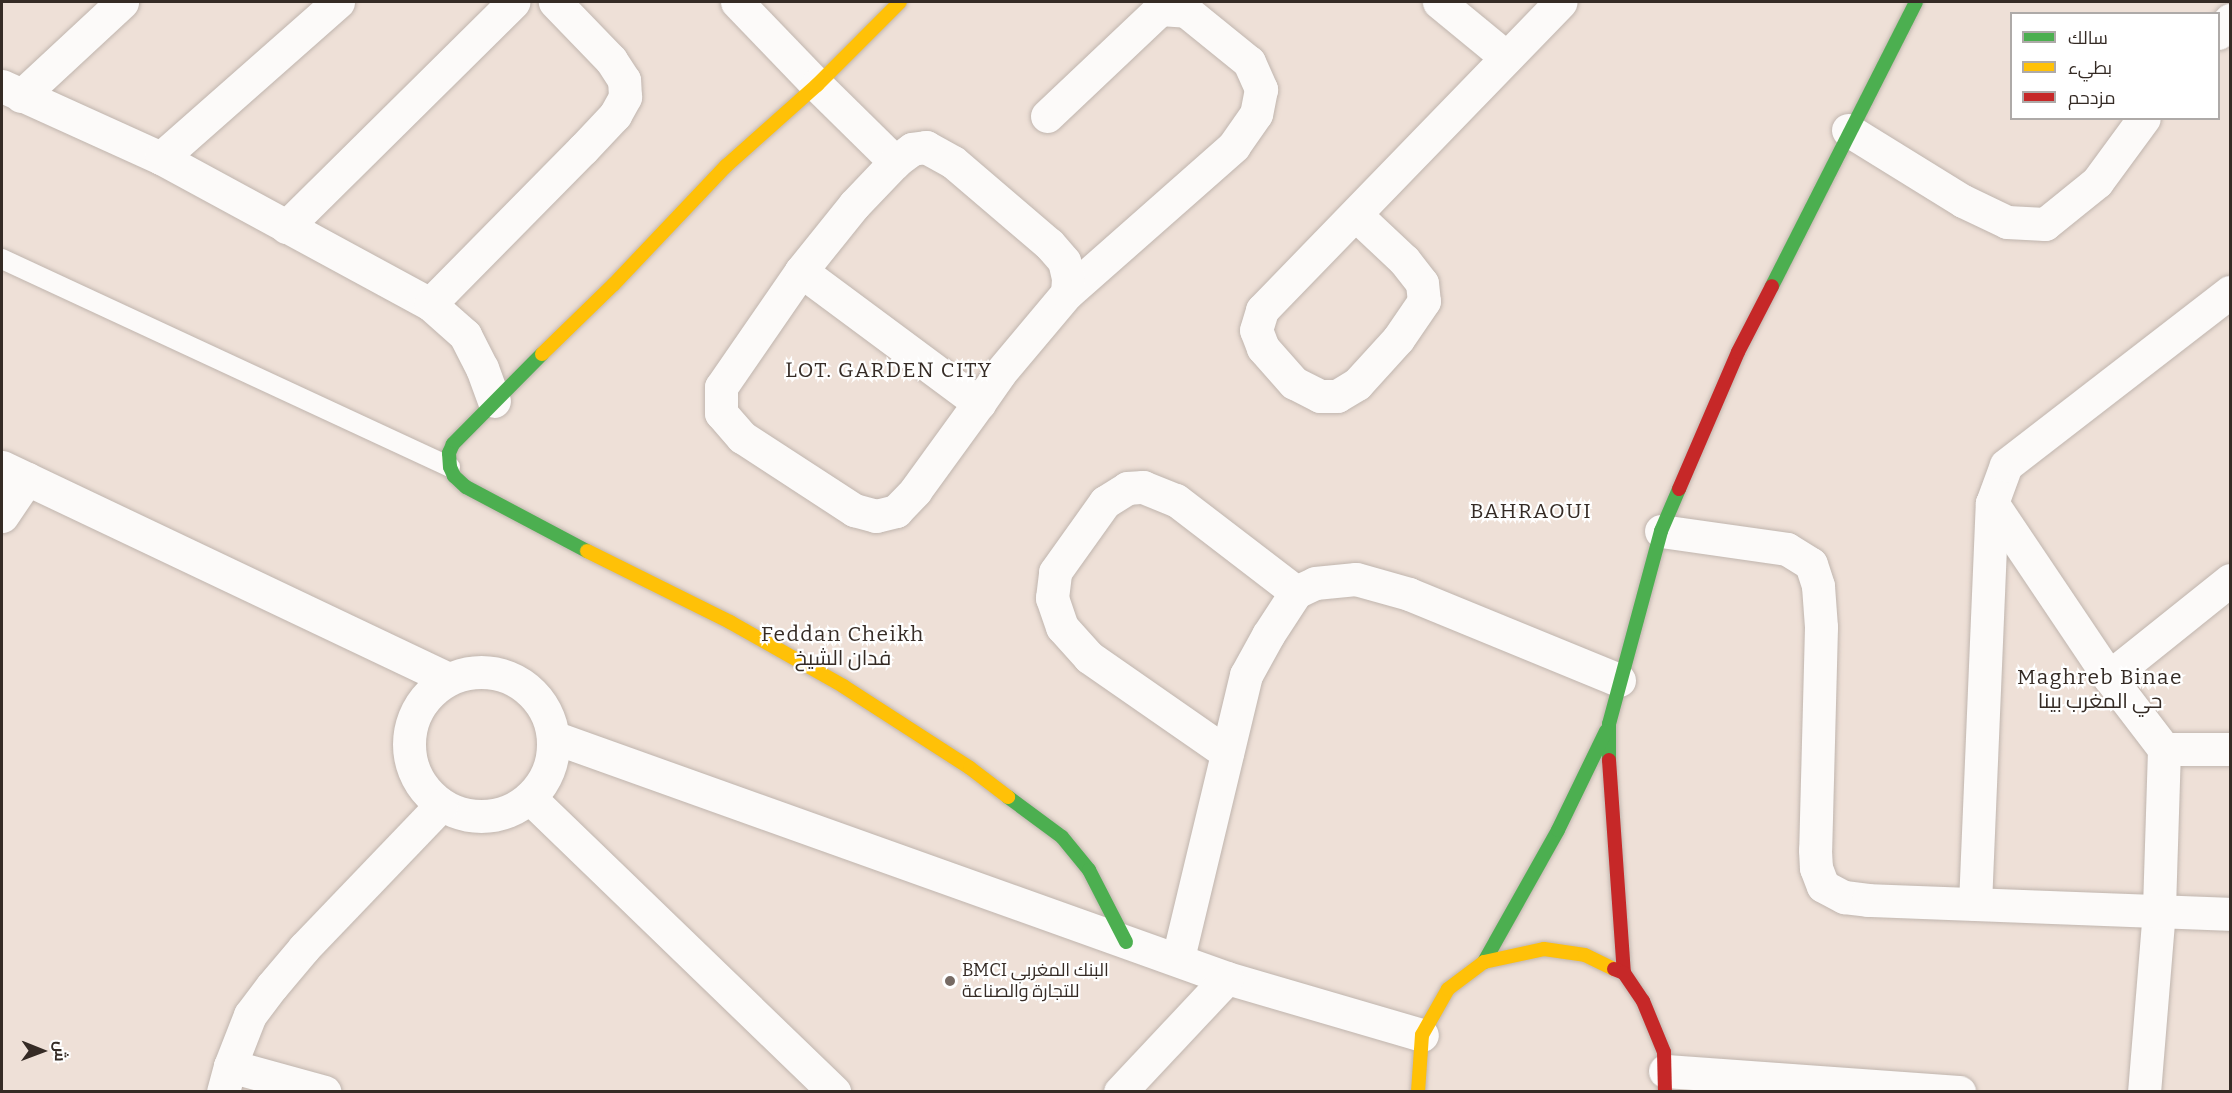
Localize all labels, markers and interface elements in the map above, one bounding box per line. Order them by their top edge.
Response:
legend [2010,12,2220,120]
text: سالك [2068,27,2108,49]
text: بطيء [2068,57,2112,79]
text: مزدحم [2068,87,2116,109]
district label: LOT. GARDEN CITY [785,357,993,383]
district label: BAHRAOUI [1470,498,1592,524]
district label: Feddan Cheikh فدان الشيخ [761,621,925,671]
district label: Maghreb Binae حي المغرب بينا [2017,664,2183,714]
place label: BMCI البنك المغربي للتجارة والصناعة [962,960,1109,1002]
marker: BMCI البنك المغربي للتجارة والصناعة [943,974,957,988]
north arrow [12,1021,72,1081]
text: ش [51,1041,70,1062]

